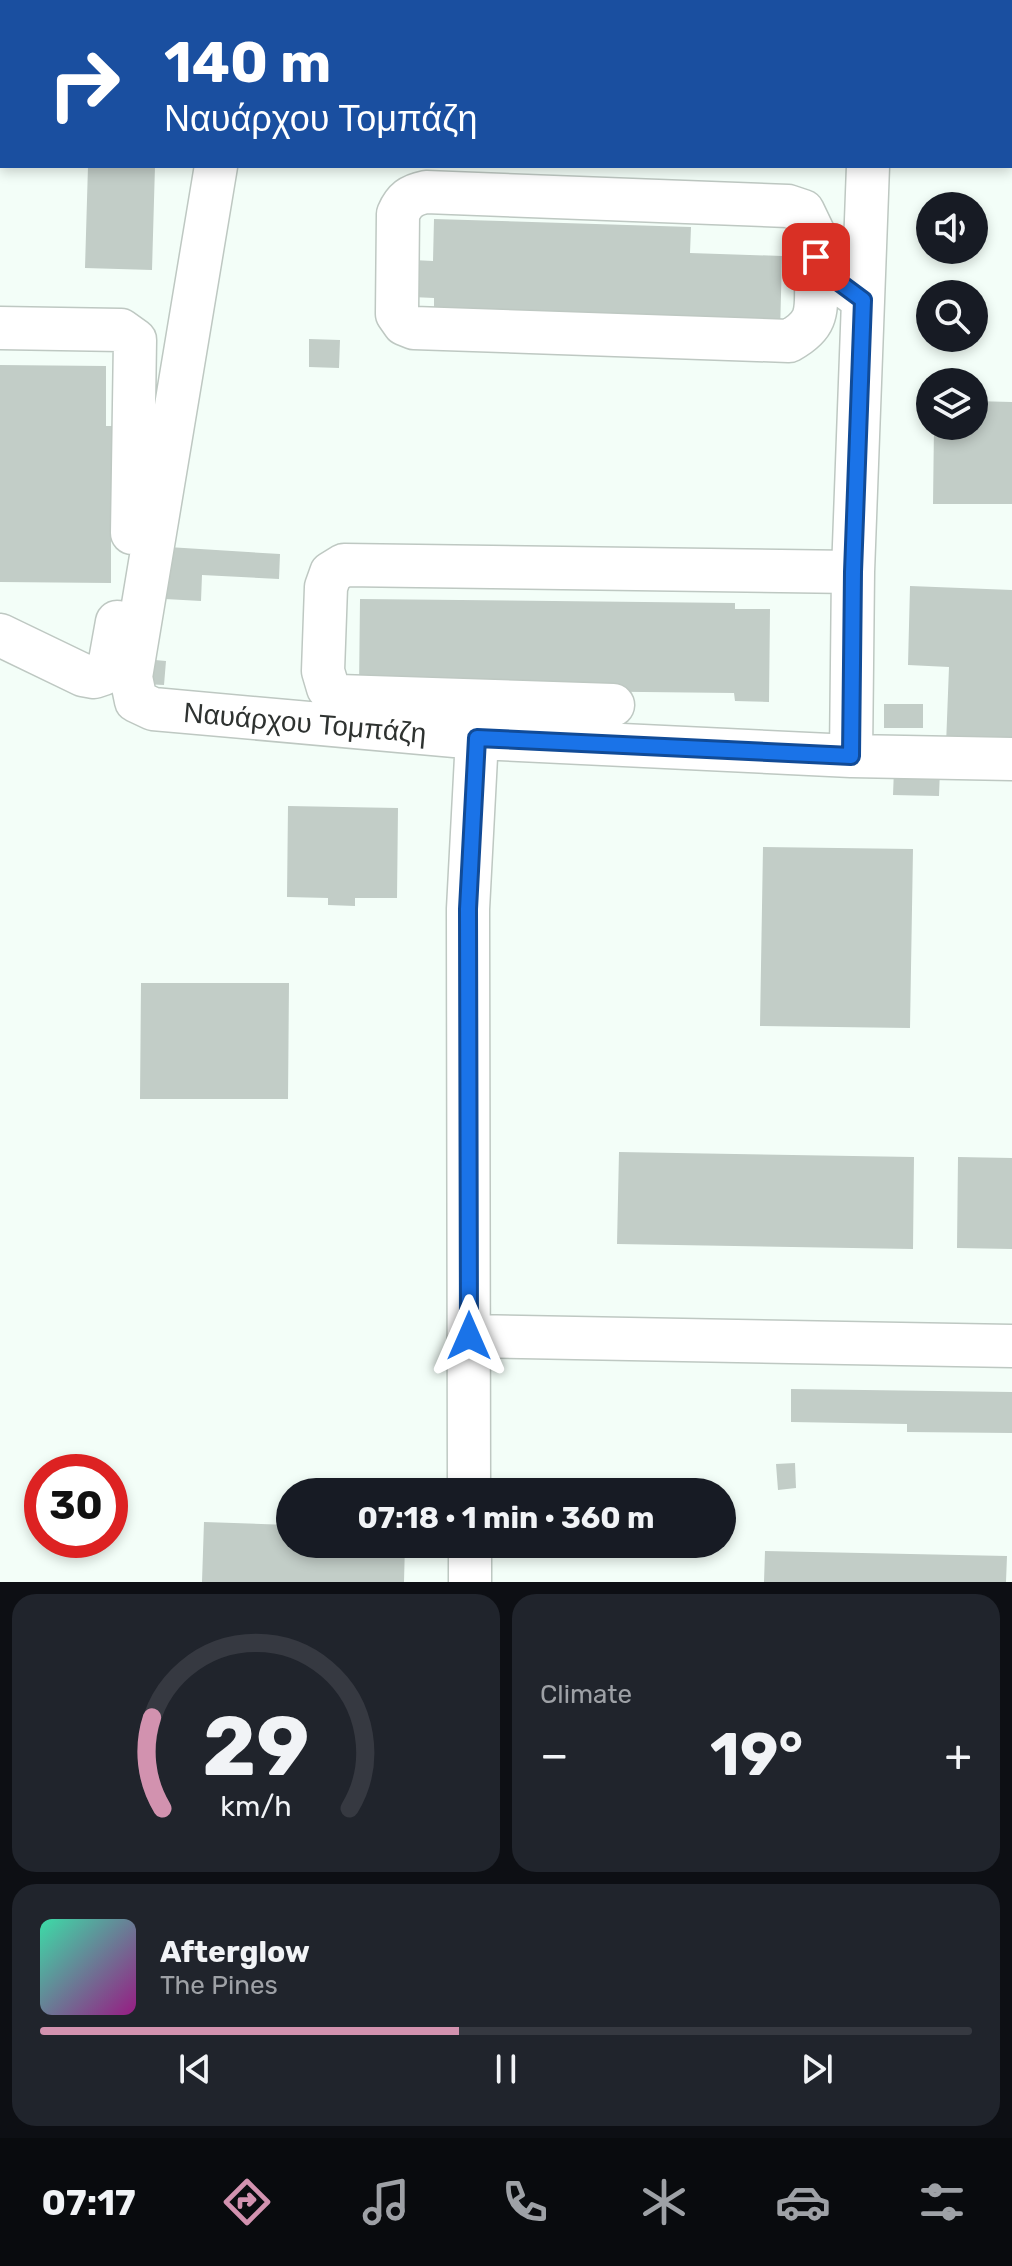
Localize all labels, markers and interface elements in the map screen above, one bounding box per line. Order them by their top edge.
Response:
text: 140 m [164,30,331,96]
icon: right [32,32,136,136]
text: Ναυάρχου Τομπάζη [164,97,477,140]
map controls [916,192,988,440]
button: sound [916,192,988,264]
pin [782,223,850,291]
icon: arrive [794,235,838,279]
button: search [916,280,988,352]
button: layers [916,368,988,440]
street label: Ναυάρχου Τομπάζη [182,696,428,750]
position arrow [427,1294,511,1378]
speed limit sign: 30 [24,1454,128,1558]
text: 07:18 · 1 min · 360 m [357,1500,655,1536]
text: Climate [540,1679,632,1710]
text: 29 [202,1697,310,1796]
text: 19° [710,1719,803,1790]
text: − [540,1729,569,1781]
text: + [945,1729,972,1781]
text: km/h [220,1789,292,1823]
text: Afterglow [160,1934,310,1970]
text: The Pines [160,1970,278,2001]
icon: previous [173,2047,217,2091]
icon: pause [484,2047,528,2091]
icon: next [795,2047,839,2091]
icon: directions [219,2174,275,2230]
icon: music [358,2174,414,2230]
icon: phone [497,2174,553,2230]
icon: climate [636,2174,692,2230]
icon: car [775,2174,831,2230]
icon: filters [914,2174,970,2230]
text: 07:17 [42,2181,136,2224]

